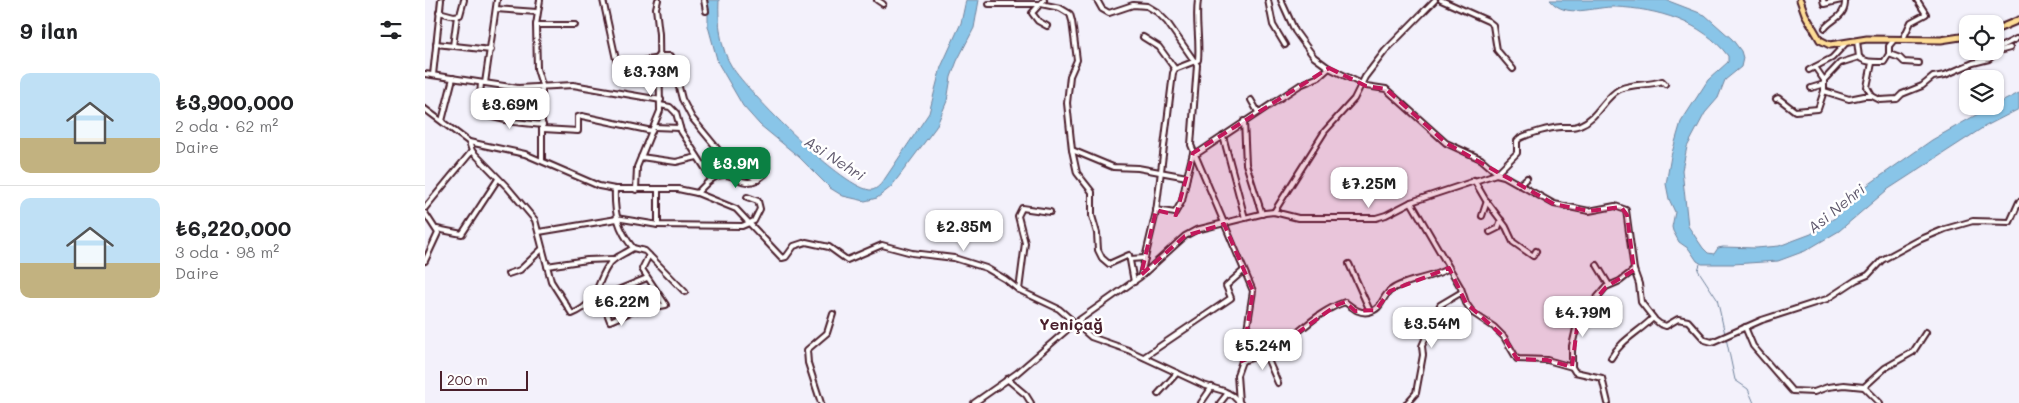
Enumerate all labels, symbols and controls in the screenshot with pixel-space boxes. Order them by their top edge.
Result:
map controls [1959,15,2004,115]
button: locate [1959,15,2004,60]
icon: filters [377,16,405,44]
text: 9 ilan [20,17,78,44]
pin: ₺3.73M [610,54,692,97]
text: ₺3.73M [623,60,679,81]
button: layers [1959,70,2004,115]
text: ₺3,900,000 [175,88,294,115]
pin: ₺3.69M [469,88,551,130]
icon: home [60,93,120,153]
text: ₺3.69M [482,93,538,114]
text: 2 oda · 62 m² [175,115,278,136]
water label: Asi Nehri [801,131,869,185]
text: Daire [175,136,219,157]
pin: ₺3.9M [701,146,771,189]
text: ₺3.9M [712,152,760,173]
pin: ₺7.25M [1328,166,1410,209]
text: ₺7.25M [1341,172,1397,193]
water label: Asi Nehri [1803,179,1869,237]
pin: ₺2.35M [923,210,1005,252]
text: ₺6,220,000 [175,214,291,241]
text: ₺2.35M [936,215,992,236]
icon: home [60,218,120,278]
text: 3 oda · 98 m² [175,241,279,262]
text: Daire [175,262,219,283]
pin: ₺6.22M [581,284,663,327]
text: ₺6.22M [594,290,650,311]
pin: ₺4.79M [1542,296,1624,338]
text: ₺4.79M [1555,301,1611,322]
pin: ₺3.54M [1391,306,1473,349]
text: ₺3.54M [1404,312,1460,333]
district label: Yeniçağ [1039,313,1103,334]
pin: ₺5.24M [1222,328,1304,371]
text: ₺5.24M [1235,334,1291,355]
scale bar [440,368,527,391]
text: 200 m [447,370,488,389]

